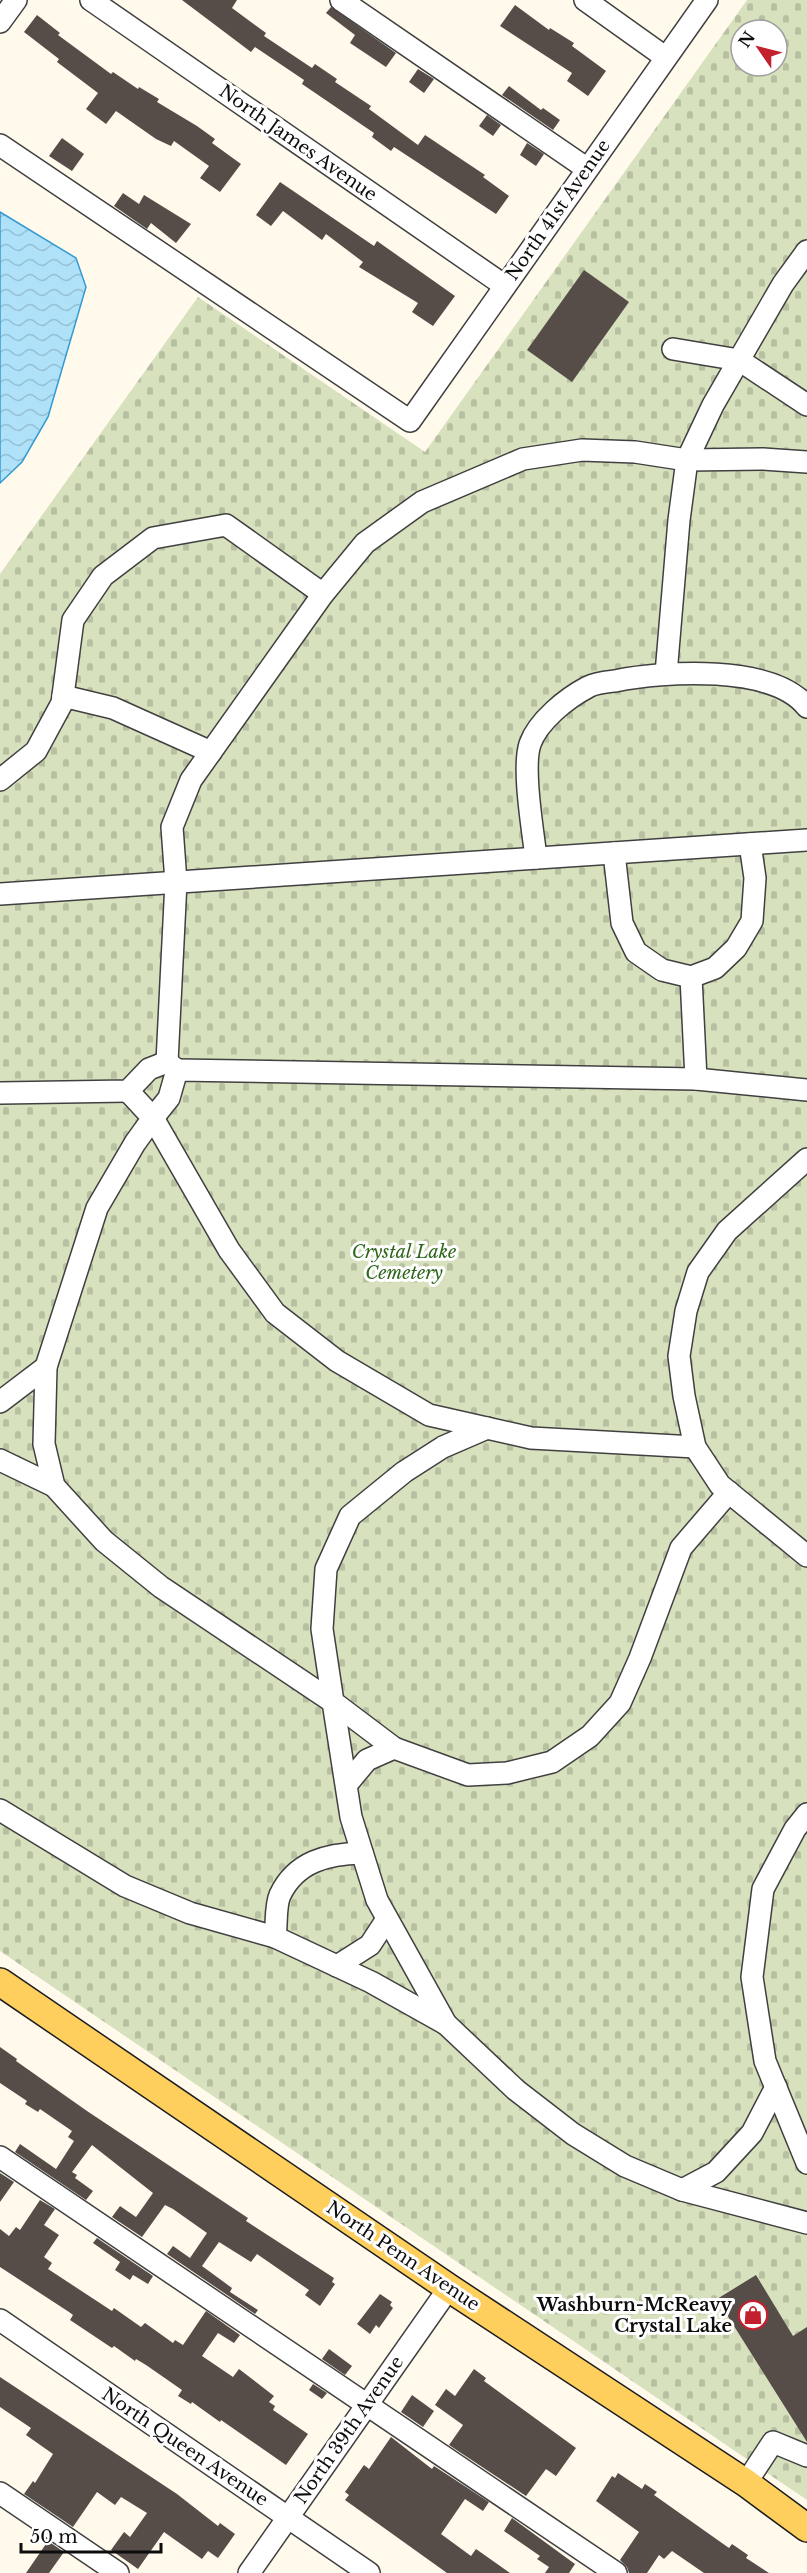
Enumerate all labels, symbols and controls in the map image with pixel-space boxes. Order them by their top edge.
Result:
north arrow [729,18,789,78]
text: N [734,27,759,51]
street label: North James Avenue [215,80,381,206]
street label: North 41st Avenue [501,135,615,285]
park label: Crystal Lake Cemetery [352,1241,456,1284]
street label: North Penn Avenue [322,2196,484,2316]
place label: Washburn-McReavy Crystal Lake [536,2294,732,2337]
shop icon: Washburn-McReavy Crystal Lake [737,2299,769,2331]
street label: North 39th Avenue [290,2352,408,2508]
street label: North Queen Avenue [98,2383,272,2511]
scale bar [21,2516,160,2554]
text: 50 m [30,2526,78,2548]

